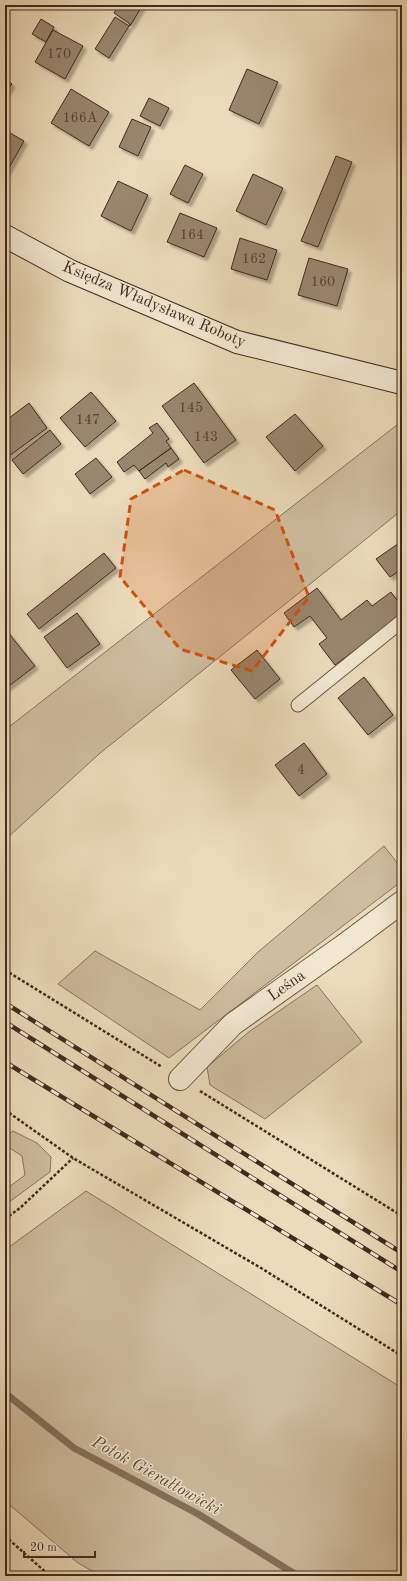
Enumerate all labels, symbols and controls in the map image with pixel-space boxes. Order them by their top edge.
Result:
house number: 170 [47,47,71,61]
house number: 166A [62,111,98,125]
house number: 164 [180,228,204,242]
house number: 162 [242,252,266,266]
street label: Księdza Władysława Roboty [60,259,249,351]
house number: 160 [311,275,335,289]
house number: 145 [179,401,203,415]
house number: 147 [76,413,100,427]
house number: 143 [194,430,218,444]
house number: 4 [297,763,305,777]
street label: Leśna [265,967,309,1004]
water label: Potok Gierałtowicki [88,1433,224,1519]
scale bar [24,1533,95,1559]
text: 20 m [30,1542,57,1554]

